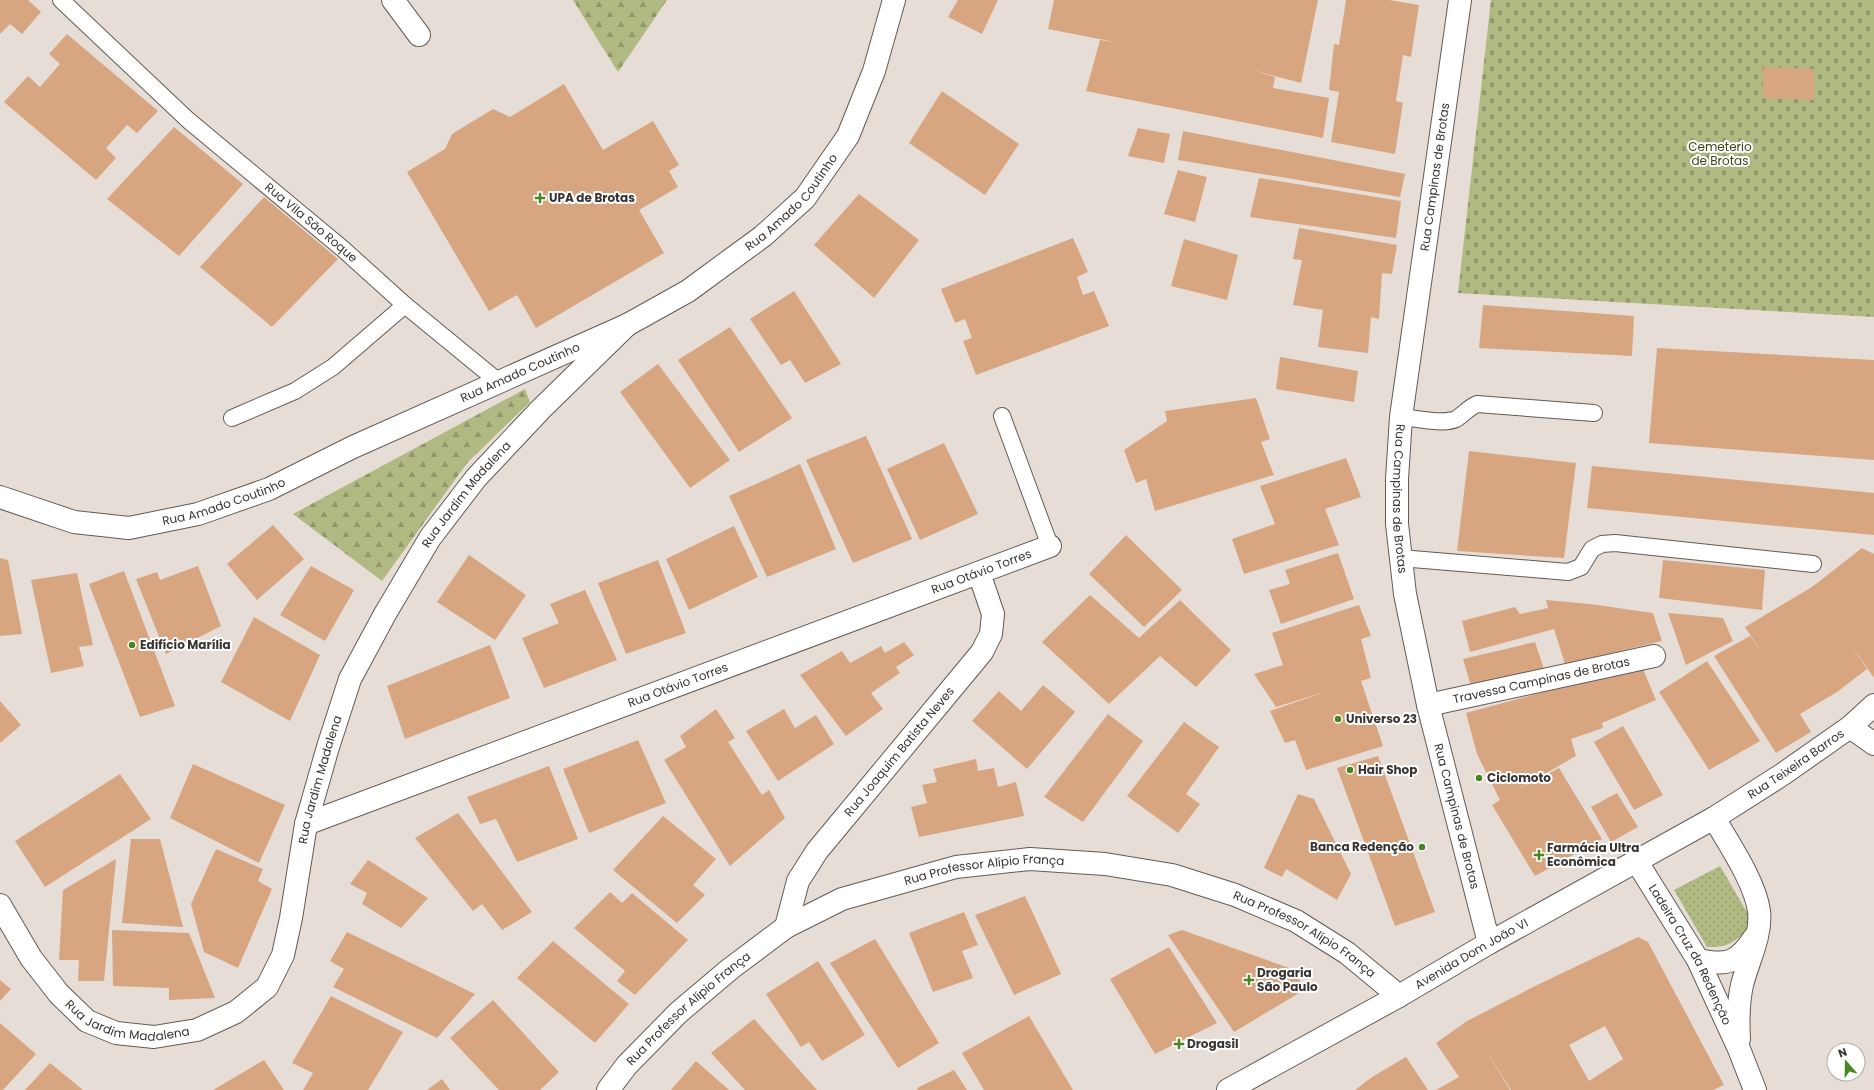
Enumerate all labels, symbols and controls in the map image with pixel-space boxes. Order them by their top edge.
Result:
street label: Rua Campinas de Brotas [1416,102,1453,252]
park label: Cemeterio de Brotas [1688,138,1752,169]
street label: Rua Amado Coutinho [741,150,841,254]
street label: Rua Vila São Roque [261,178,361,266]
place label: UPA de Brotas [549,189,635,206]
marker: UPA de Brotas [534,192,546,204]
street label: Rua Amado Coutinho [458,338,583,406]
street label: Rua Campinas de Brotas [1389,424,1412,574]
street label: Rua Jardim Madalena [417,437,514,551]
street label: Rua Amado Coutinho [161,473,288,529]
street label: Rua Otávio Torres [929,545,1034,598]
place label: Edifício Marília [140,636,231,653]
marker: Edifício Marília [127,640,137,650]
street label: Travessa Campinas de Brotas [1451,653,1631,707]
street label: Rua Otávio Torres [625,658,730,711]
street label: Rua Joaquim Batista Neves [840,683,958,820]
place label: Universo 23 [1346,710,1417,727]
street label: Rua Jardim Madalena [294,713,346,845]
marker: Universo 23 [1333,714,1343,724]
street label: Rua Teixeira Barros [1744,725,1847,803]
street label: Rua Campinas de Brotas [1430,742,1484,891]
place label: Hair Shop [1358,761,1417,778]
marker: Hair Shop [1345,765,1355,775]
place label: Ciclomoto [1487,769,1551,786]
marker: Ciclomoto [1474,773,1484,783]
place label: Banca Redenção [1310,838,1414,855]
place label: Farmácia Ultra Econômica [1547,839,1639,870]
marker: Banca Redenção [1417,842,1427,852]
street label: Rua Professor Alípio França [902,850,1065,889]
marker: Farmácia Ultra Econômica [1534,850,1544,860]
street label: Ladeira Cruz da Redenção [1645,881,1736,1028]
street label: Rua Professor Alípio França [1231,886,1380,981]
street label: Avenida Dom João VI [1411,914,1531,993]
street label: Rua Professor Alípio França [622,947,754,1069]
place label: Drogaria São Paulo [1257,964,1318,995]
marker: Drogaria São Paulo [1244,975,1254,985]
street label: Rua Jardim Madalena [62,996,191,1045]
place label: Drogasil [1187,1035,1239,1052]
marker: Drogasil [1174,1039,1184,1049]
north arrow [1826,1042,1866,1082]
text: N [1836,1044,1849,1062]

